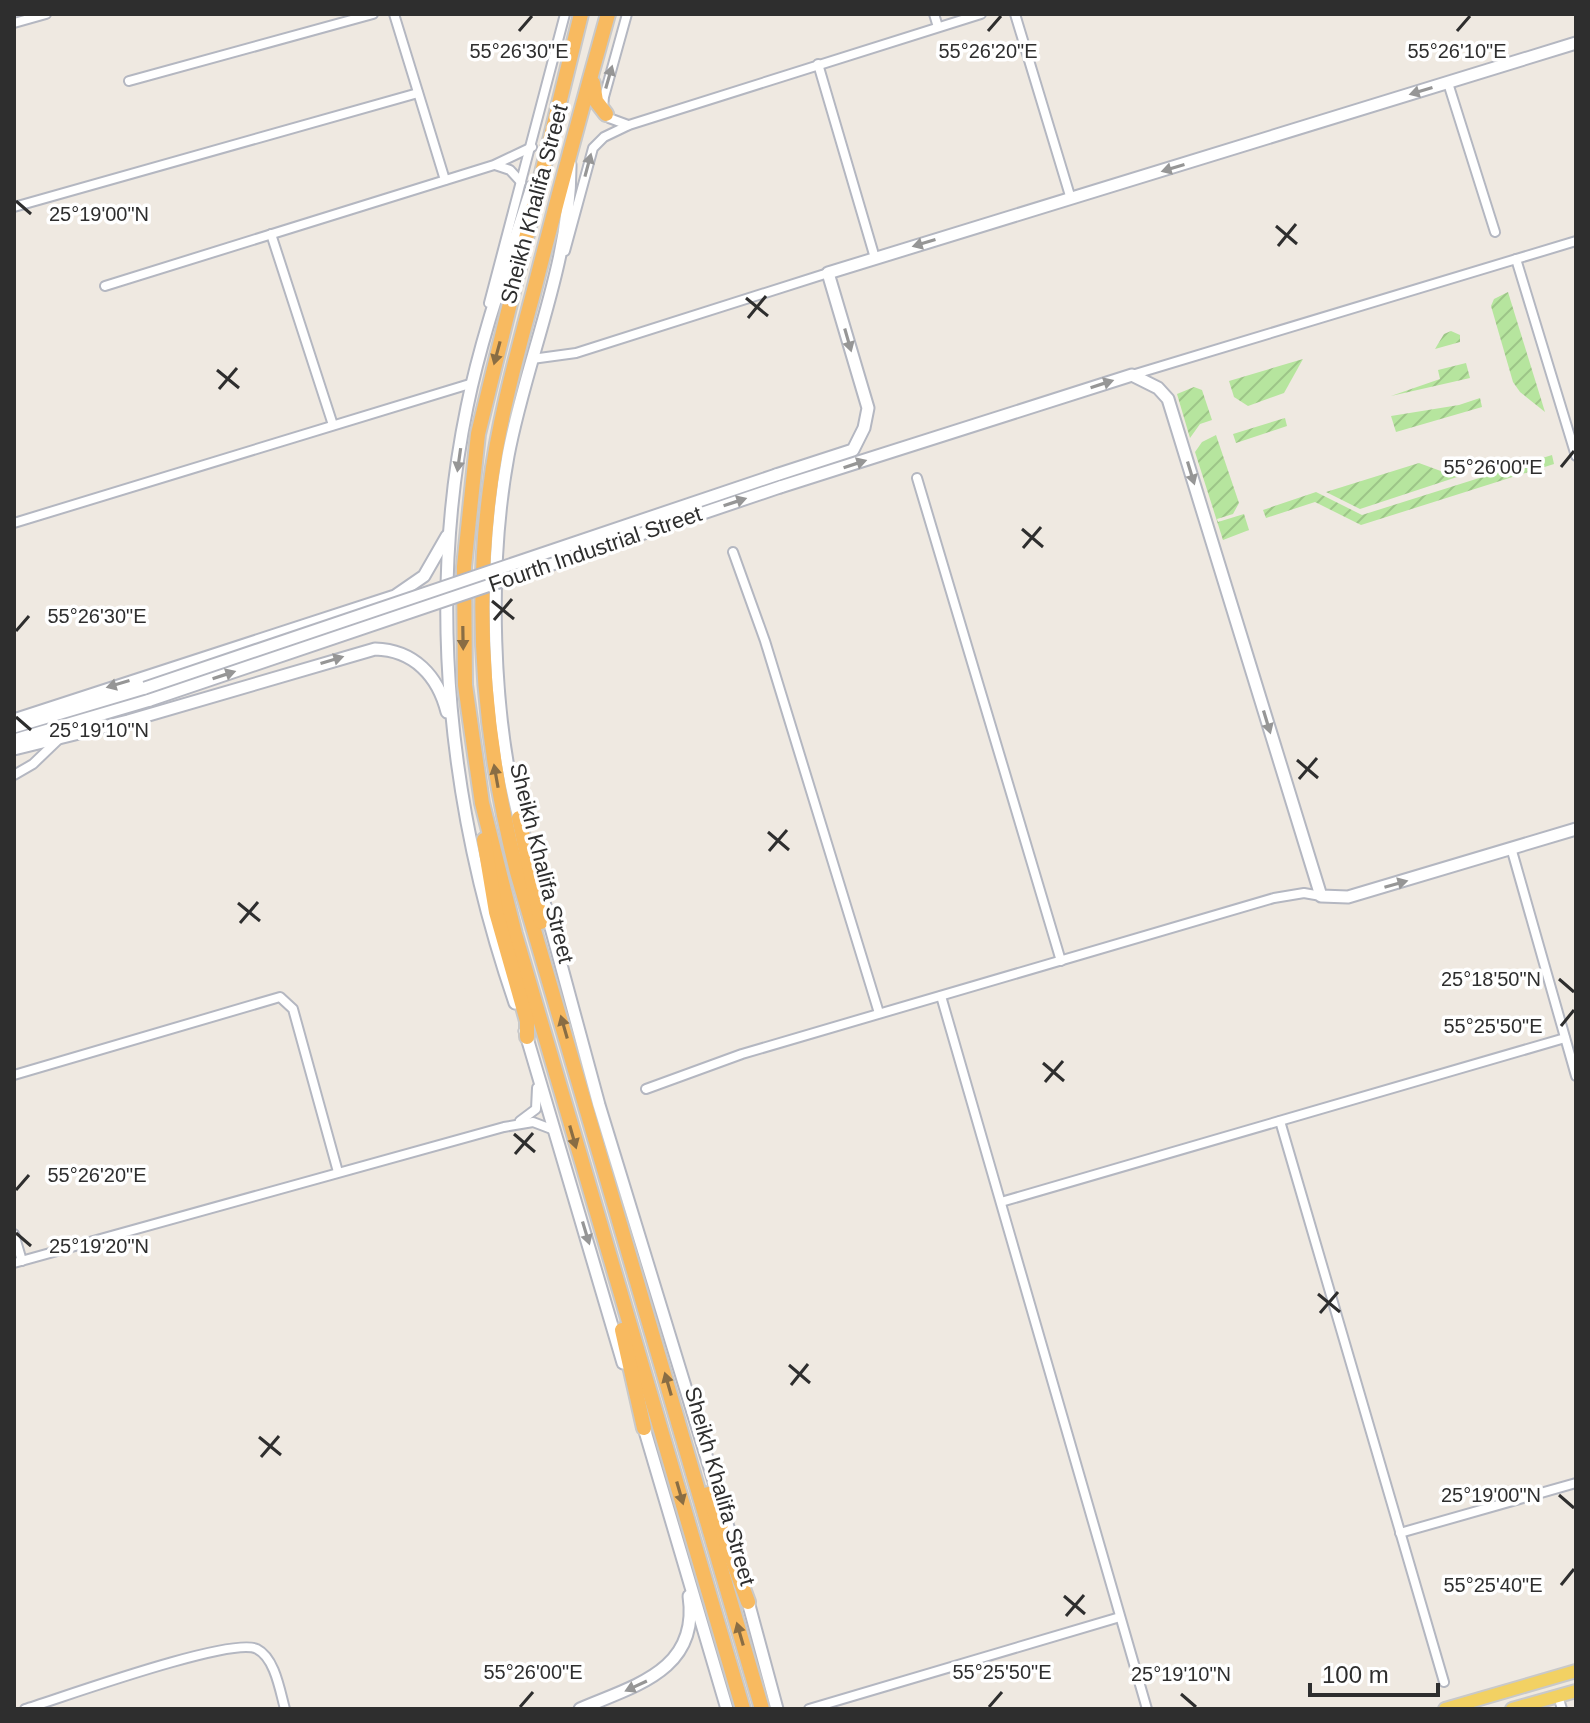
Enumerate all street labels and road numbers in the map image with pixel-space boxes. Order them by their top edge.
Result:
street label: Sheikh Khalifa Street [495,102,573,306]
street label: Fourth Industrial Street [485,501,705,597]
street label: Sheikh Khalifa Street [505,760,579,966]
street label: Sheikh Khalifa Street [680,1384,760,1588]

